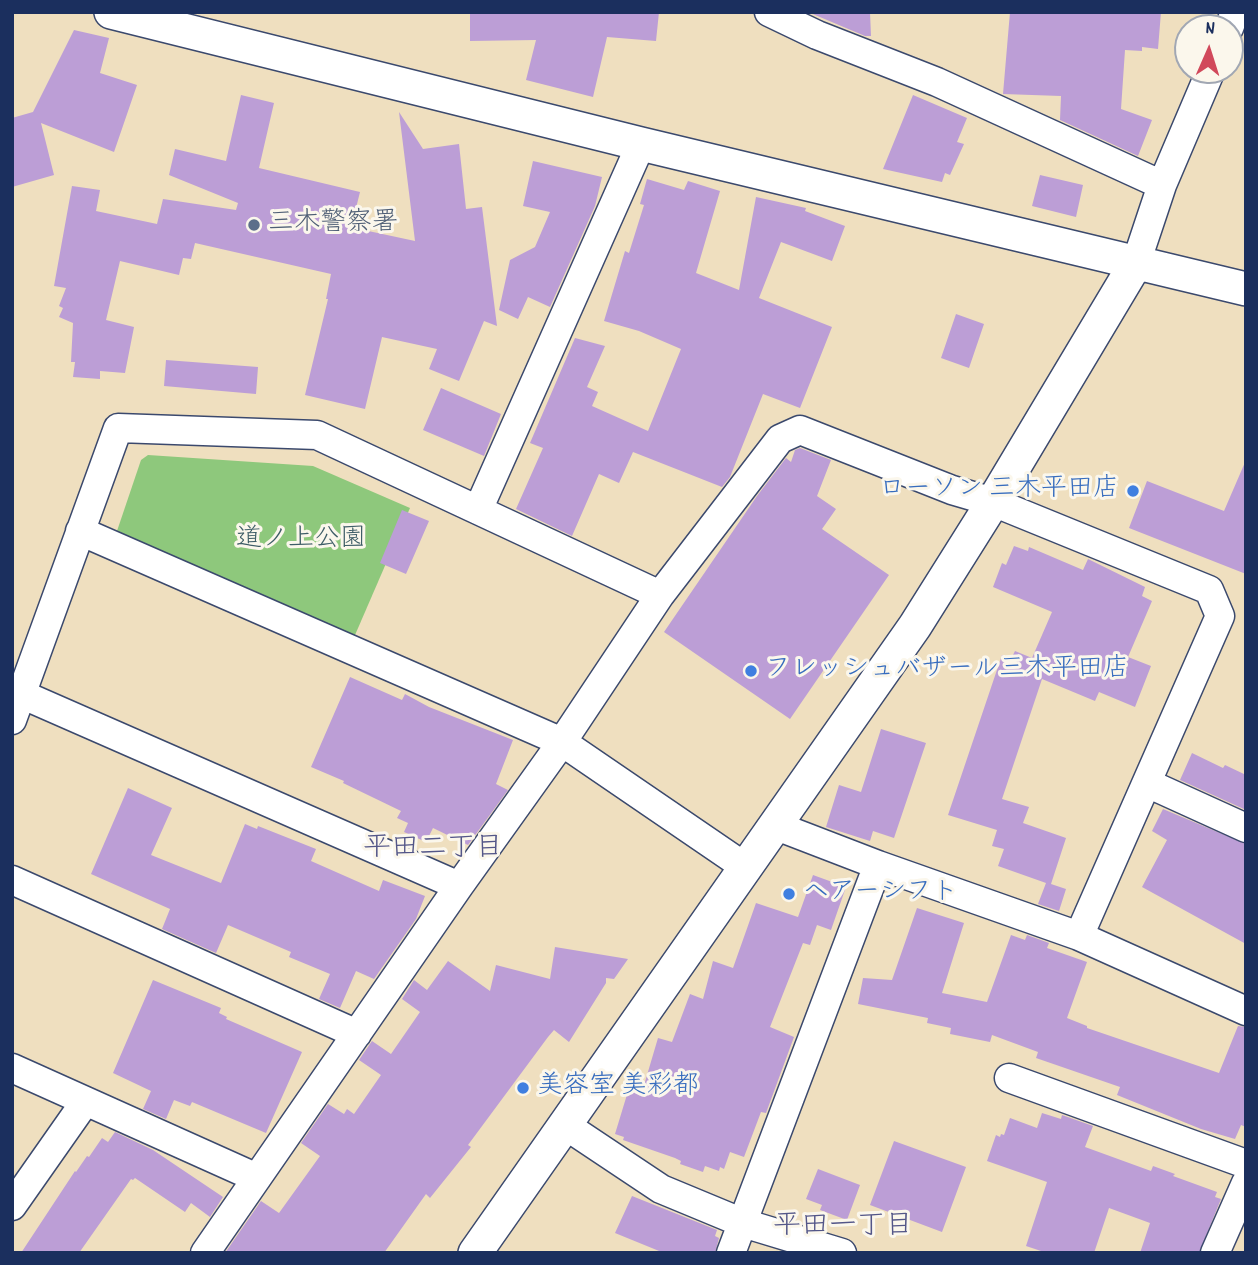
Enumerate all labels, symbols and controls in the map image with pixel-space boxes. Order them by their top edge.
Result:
north arrow [1174,14,1244,84]
text: N [1205,16,1215,43]
place label: 三木警察署 [268,209,398,241]
marker: 三木警察署 [246,217,262,233]
place label: ローソン 三木平田店 [879,475,1119,507]
marker: ローソン 三木平田店 [1125,483,1141,499]
park label: 道ノ上公園 [236,525,366,557]
place label: フレッシュバザール三木平田店 [765,655,1129,687]
marker: フレッシュバザール三木平田店 [743,663,759,679]
district label: 平田二丁目 [363,834,503,868]
place label: ヘアーシフト [803,878,958,910]
marker: ヘアーシフト [781,886,797,902]
place label: 美容室 美彩都 [537,1072,699,1104]
marker: 美容室 美彩都 [515,1080,531,1096]
district label: 平田一丁目 [773,1212,913,1246]

